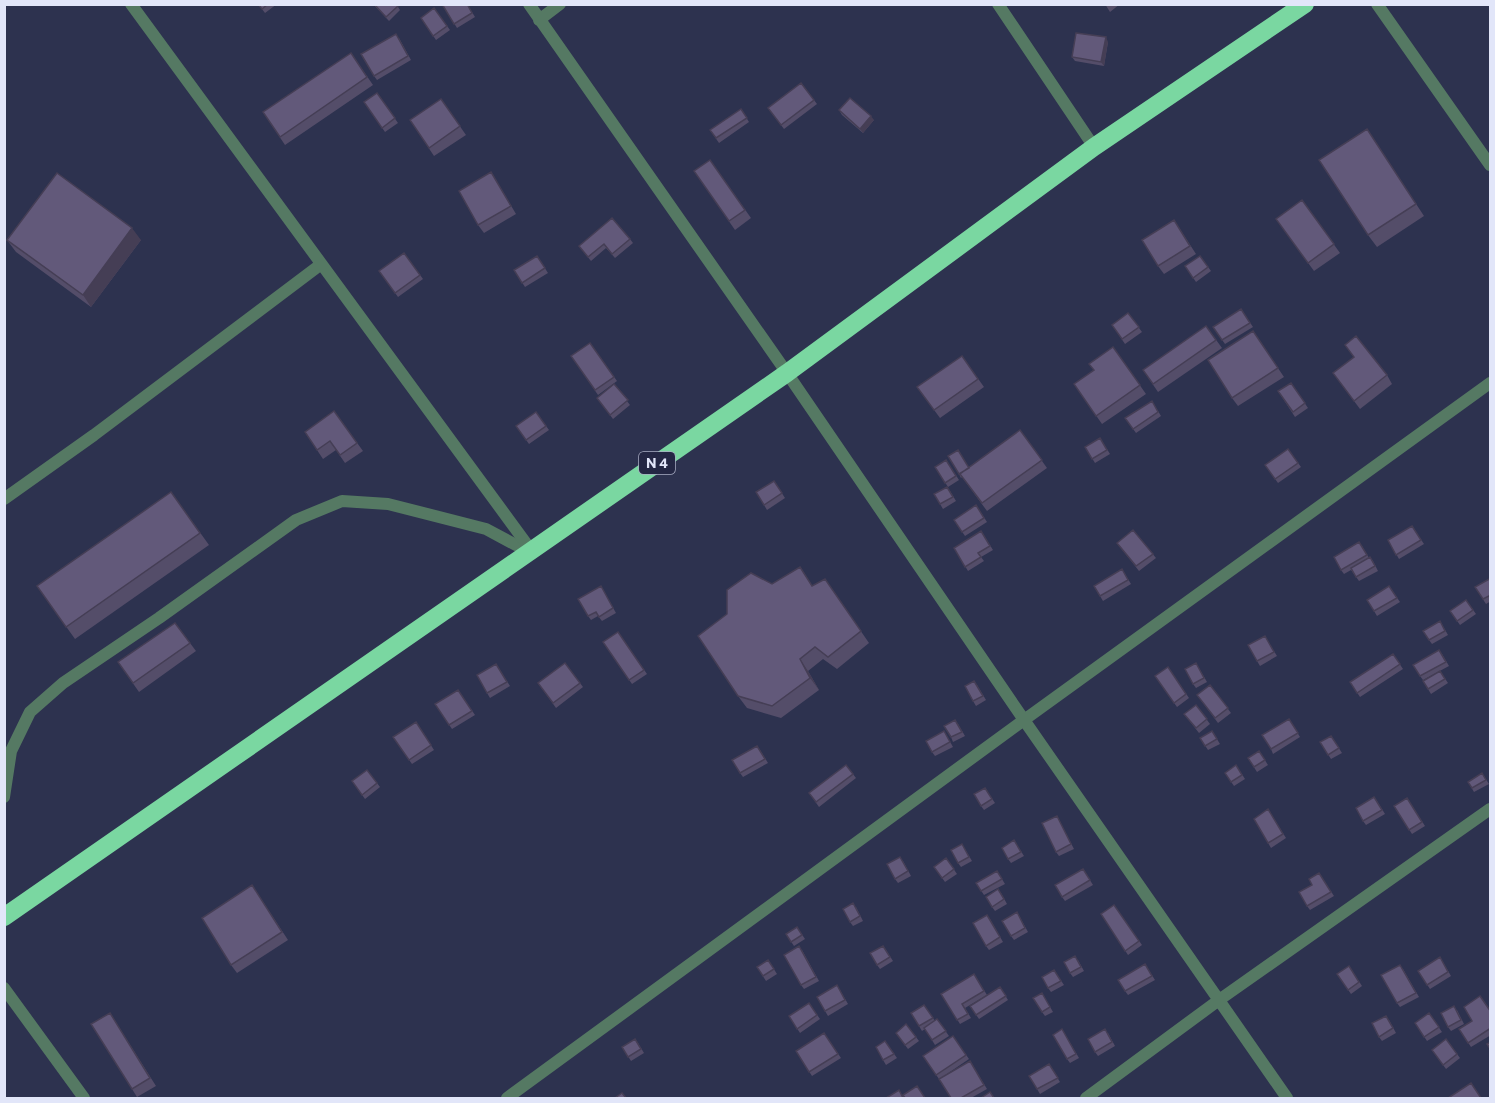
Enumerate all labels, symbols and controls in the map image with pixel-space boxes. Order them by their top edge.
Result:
road number: N 4 [639,452,675,474]

